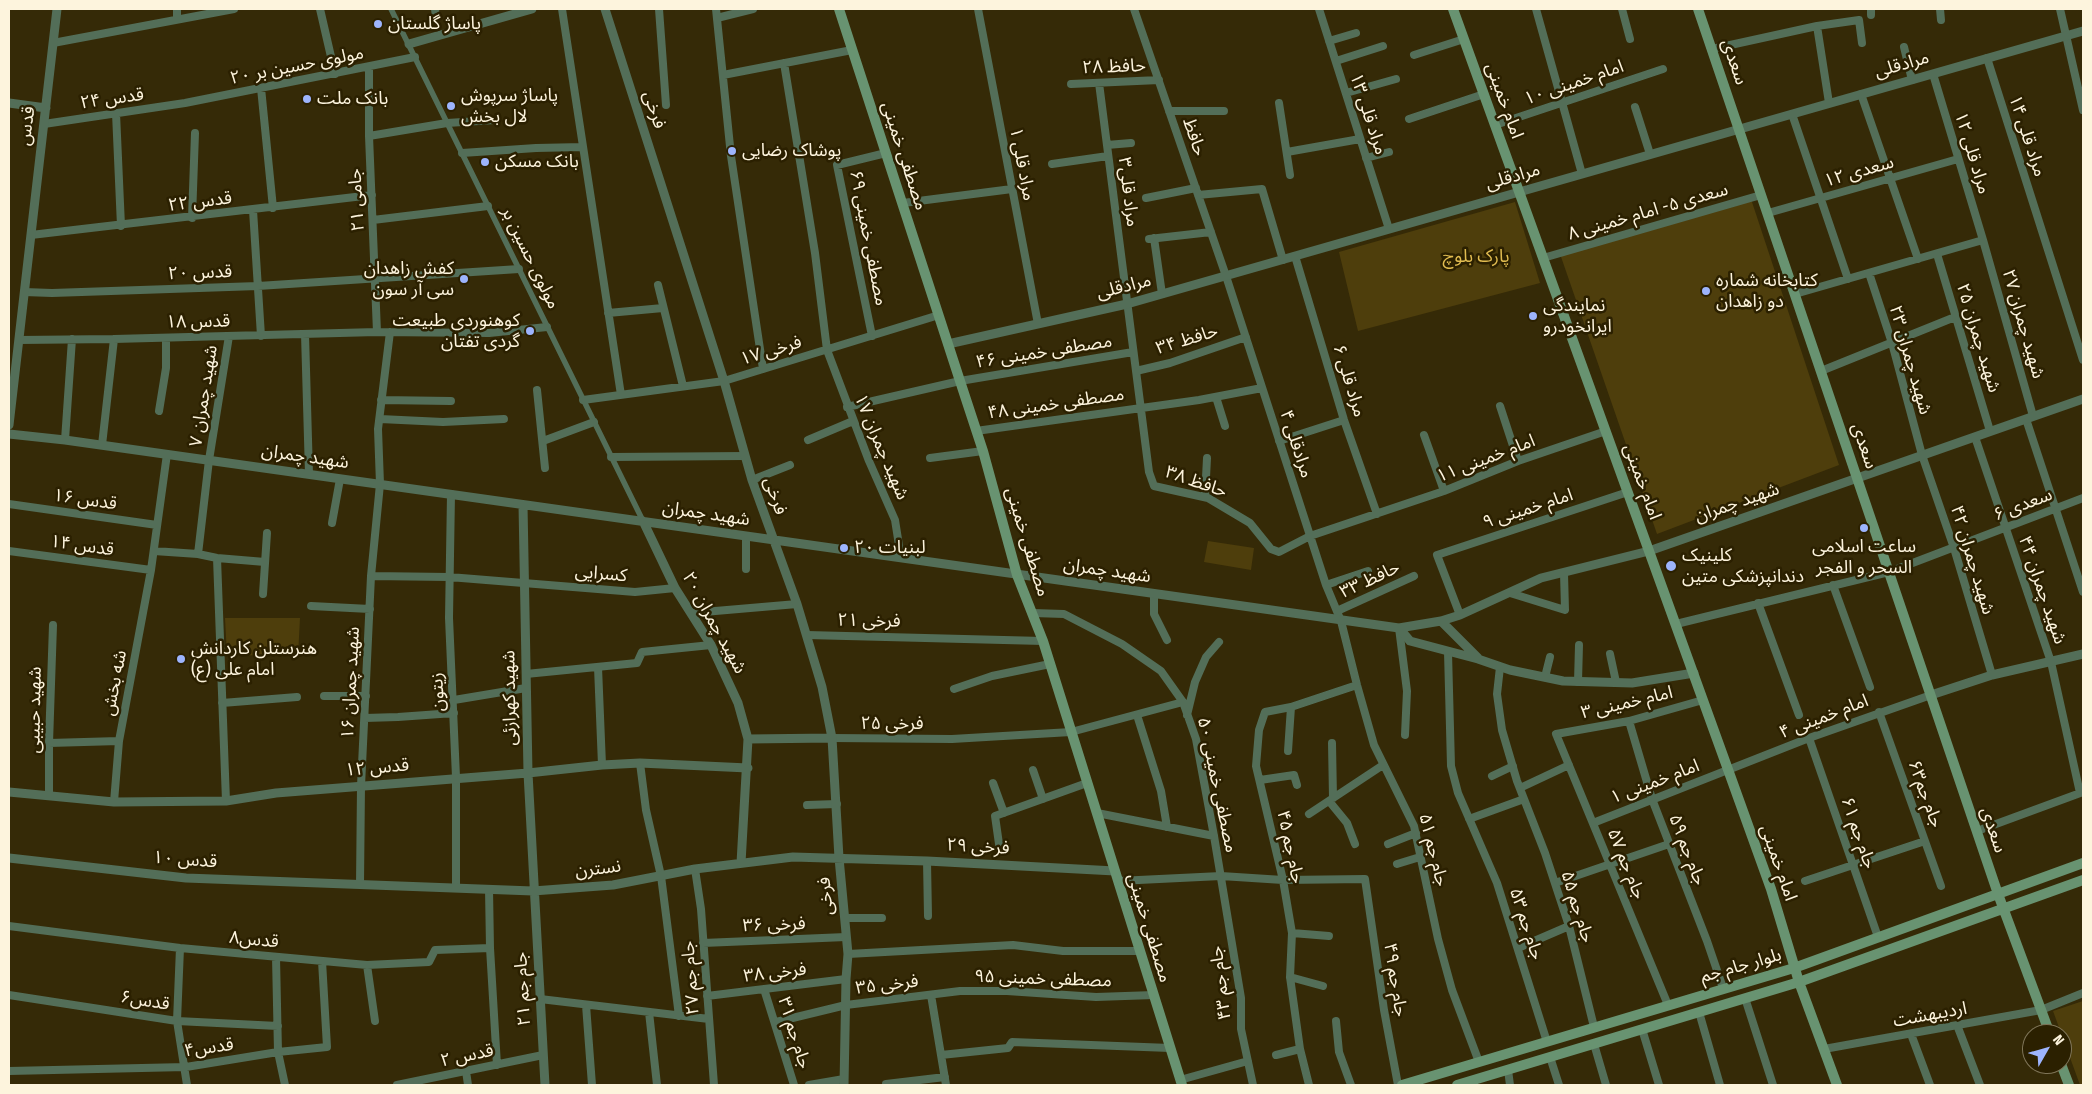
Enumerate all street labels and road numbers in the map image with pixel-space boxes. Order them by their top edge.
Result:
street label: سعدی [1716,36,1752,88]
street label: مولوی حسین بر ۲۰ [228,42,366,90]
street label: مرادقلی [1872,47,1932,83]
street label: حافظ ۲۸ [1082,55,1146,79]
street label: امام خمینی ۱۰ [1521,56,1627,110]
street label: امام خمینی [1480,60,1528,142]
street label: مراد قلی ۱۳ [1345,70,1391,158]
street label: قدس ۲۴ [79,84,145,114]
street label: فرخی [638,88,670,132]
street label: مراد قلی ۱۴ [2004,92,2050,180]
street label: مصطفی خمینی [876,99,932,213]
street label: قدس [14,105,40,147]
street label: مراد قلی ۱۲ [1949,109,1995,197]
street label: حافظ [1177,115,1211,159]
street label: مراد قلی ۱ [1004,125,1040,203]
street label: سعدی ۱۲ [1822,152,1896,192]
street label: مراد قلی۳ [1113,156,1143,228]
street label: مرادقلی [1483,159,1543,195]
street label: جامی ۲۱ [345,168,369,232]
street label: مصطفی خمینی ۶۹ [844,168,892,308]
street label: سعدی ۵- امام خمینی ۸ [1565,179,1731,245]
street label: قدس ۲۲ [167,187,233,217]
street label: مولوی حسین بر [496,203,564,313]
street label: قدس ۲۰ [168,261,232,285]
street label: شهید چمران ۲۷ [1997,267,2049,381]
street label: مرادقلی [1094,270,1154,304]
street label: شهید چمران ۲۵ [1951,281,2005,395]
street label: شهید چمران ۲۳ [1884,303,1936,417]
street label: قدس ۱۸ [166,311,230,333]
street label: حافظ ۳۴ [1153,320,1221,360]
street label: فرخی ۱۷ [738,331,804,371]
street label: مصطفی خمینی ۴۶ [974,331,1114,373]
street label: مراد قلی ۶ [1328,342,1370,420]
street label: شهید چمران ۷ [185,344,223,448]
street label: مصطفی خمینی ۴۸ [986,384,1126,424]
street label: شهید چمران ۱۷ [849,391,913,503]
street label: مرادقلی ۴ [1275,407,1317,481]
street label: سعدی [1846,420,1882,472]
street label: امام خمینی ۱۱ [1434,430,1538,488]
street label: شهید چمران [260,440,350,474]
street label: امام خمینی [1618,441,1666,523]
street label: حافظ ۳۸ [1162,461,1230,503]
street label: فرخی [759,474,791,518]
street label: شهید چمران [1692,478,1782,528]
street label: امام خمینی ۹ [1480,484,1576,534]
street label: سعدی ۶ [1991,484,2055,526]
street label: قدس ۱۶ [52,485,118,515]
street label: مصطفی خمینی [1000,485,1054,599]
street label: شهید چمران [661,497,751,531]
street label: شهید چمران ۴۲ [1945,503,1999,617]
street label: قدس ۱۴ [49,531,115,561]
street label: شهید چمران ۴۴ [2013,533,2071,647]
street label: شهید چمران [1062,554,1152,588]
street label: حافظ ۳۳ [1337,557,1403,603]
street label: کسرایی [574,561,628,587]
street label: شهید چمران ۲۰ [677,568,751,678]
street label: فرخی ۲۱ [837,610,901,632]
street label: شهید چمران ۱۶ [337,626,365,740]
street label: شه بخش [98,648,132,718]
street label: شهید کهرازئی [498,650,522,746]
street label: شهید حبیبی [23,666,47,754]
street label: زیتون [426,672,450,712]
street label: امام خمینی ۳ [1579,682,1675,724]
street label: امام خمینی ۴ [1776,690,1872,744]
street label: فرخی ۲۵ [860,713,924,735]
street label: مصطفی خمینی ۵۰ [1192,715,1242,855]
street label: قدس ۱۲ [344,754,410,782]
street label: امام خمینی ۱ [1607,755,1703,809]
street label: جام جم۶۳ [1903,757,1947,831]
street label: جام جم ۶۱ [1836,794,1880,872]
street label: سعدی [1975,804,2011,856]
street label: جام جم ۴۵ [1272,808,1308,886]
street label: جام جم ۵۱ [1414,811,1452,889]
street label: جام جم ۵۹ [1664,811,1710,889]
street label: امام خمینی [1755,822,1801,904]
street label: جام جم ۵۷ [1602,825,1650,903]
street label: فرخی ۲۹ [946,835,1010,859]
street label: قدس ۱۰ [152,847,218,873]
street label: نسترن [574,855,622,883]
street label: جام جم ۵۵ [1556,868,1598,946]
street label: مصطفی خمینی [1122,871,1176,985]
street label: فرخی [814,876,838,916]
street label: جام جم ۵۳ [1504,885,1548,963]
street label: فرخی ۳۶ [742,913,806,937]
street label: قدس۸ [228,927,280,953]
street label: جام جم ۲۷ [678,940,704,1016]
street label: جام جم ۴۹ [1379,942,1411,1018]
street label: بلوار جام جم [1698,944,1784,988]
street label: جام جم ۴۳ [1206,945,1236,1021]
street label: جام جم ۲۱ [510,951,536,1027]
street label: فرخی ۳۸ [742,958,808,988]
street label: مصطفی خمینی ۹۵ [974,966,1112,992]
street label: فرخی ۳۵ [854,970,920,1000]
street label: قدس۶ [119,986,171,1016]
street label: جام جم ۳۱ [773,994,815,1072]
street label: اردیبهشت [1891,998,1969,1032]
street label: قدس۴ [183,1034,235,1062]
street label: قدس ۲ [438,1040,496,1072]

